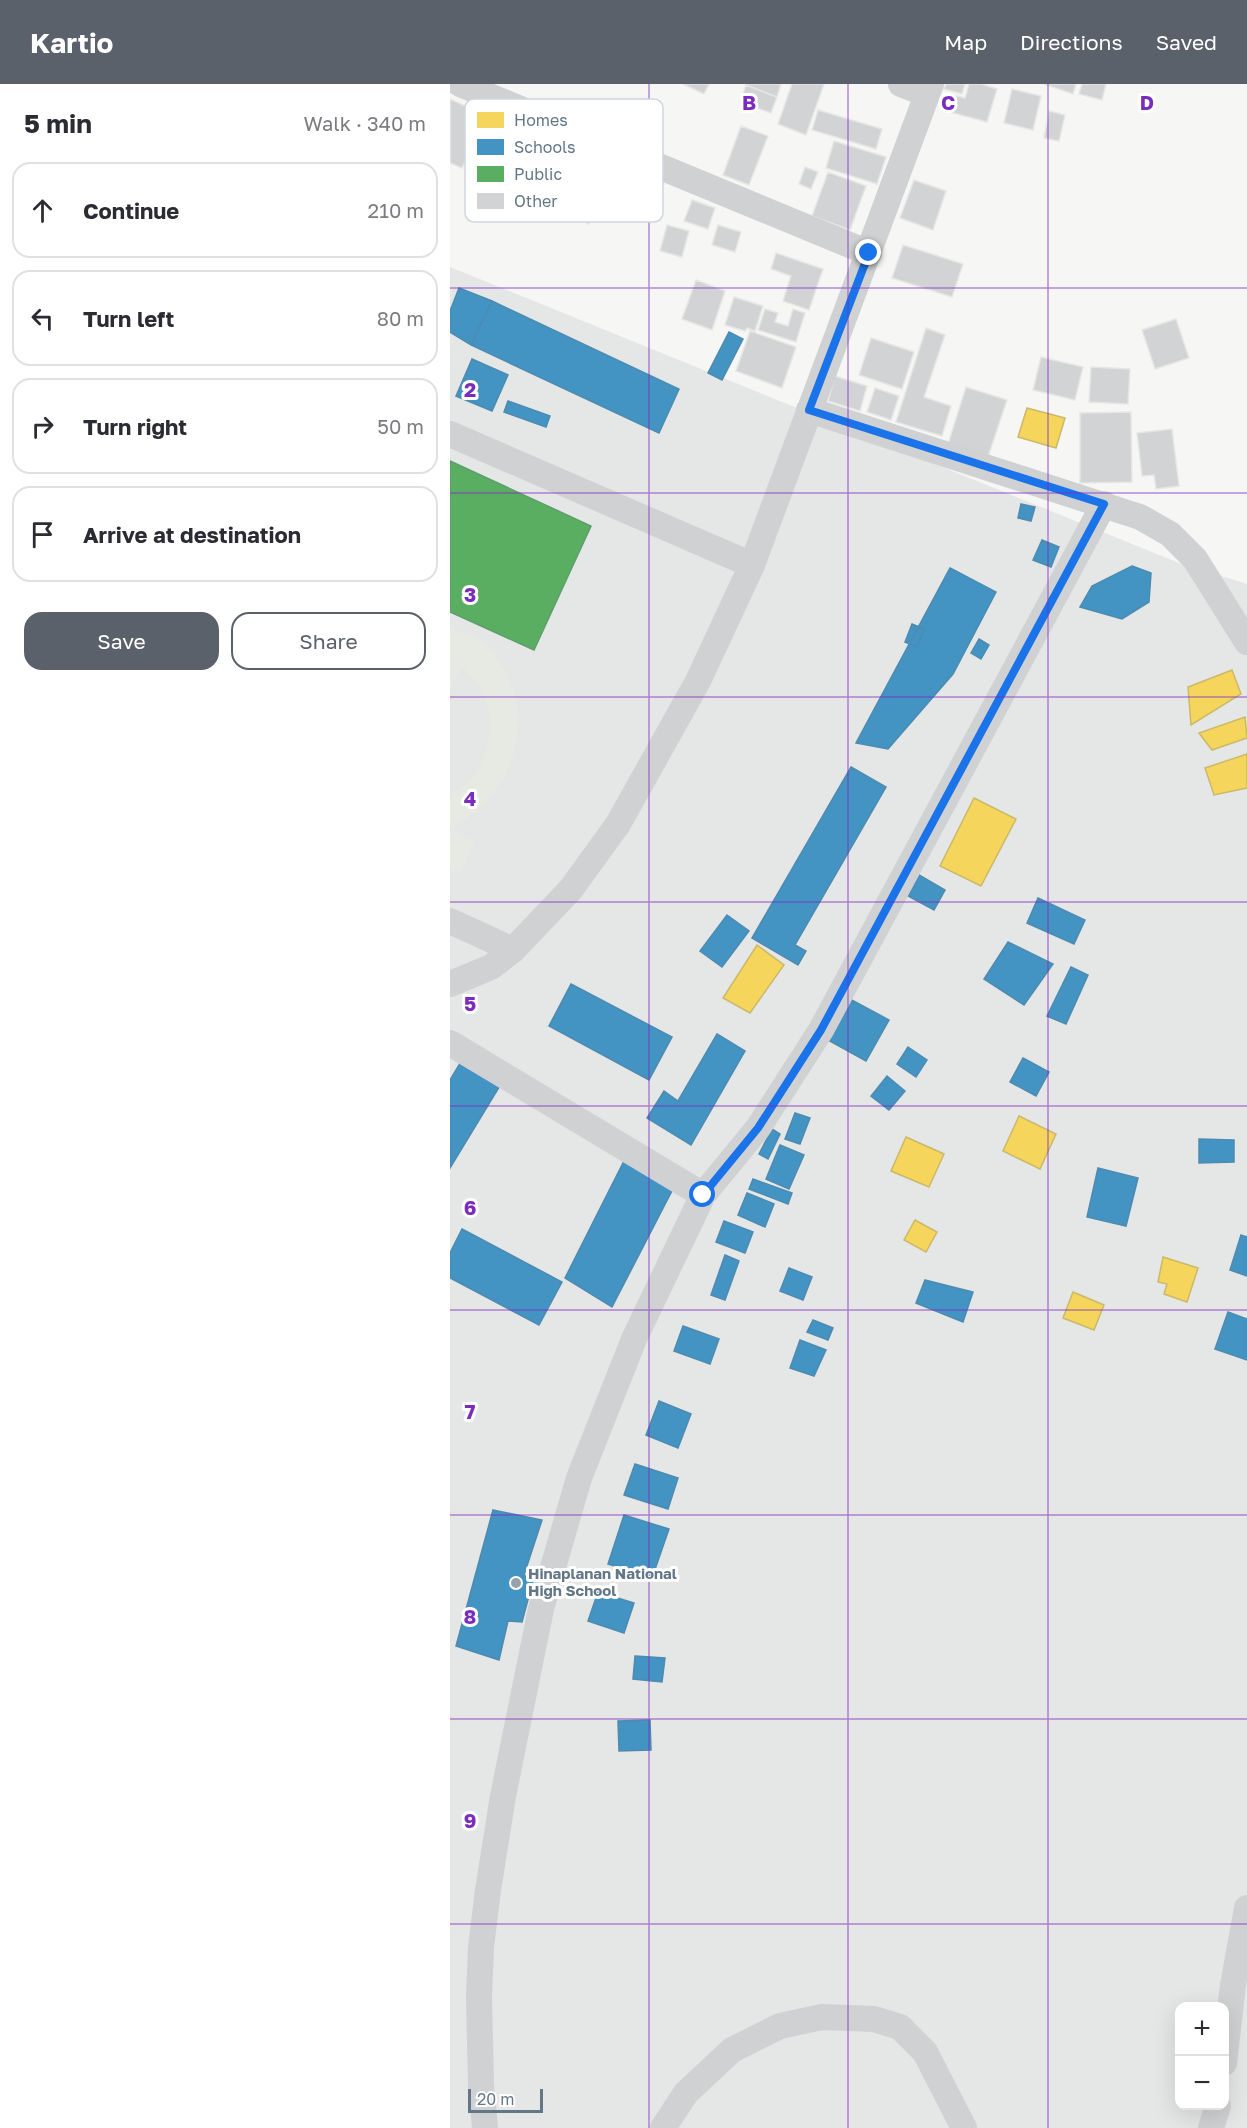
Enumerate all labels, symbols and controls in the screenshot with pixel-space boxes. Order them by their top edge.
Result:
text: Kartio [30,26,113,59]
text: Map [944,29,987,55]
text: Directions [1020,29,1123,55]
text: Saved [1156,29,1217,55]
text: B [742,90,756,114]
text: C [941,90,955,114]
text: D [1140,90,1154,114]
legend [465,99,663,222]
text: 5 min [24,108,92,139]
text: Homes [514,110,568,130]
text: Walk · 340 m [304,111,426,135]
text: Schools [514,137,576,157]
text: Public [514,164,562,184]
text: Other [514,191,558,211]
icon: ahead [26,194,59,227]
text: Continue [83,197,179,224]
text: 210 m [368,198,424,222]
route end [855,239,881,265]
icon: left [26,302,59,335]
text: Turn left [83,305,174,332]
text: 80 m [377,306,424,330]
text: 2 [464,377,476,401]
icon: right [26,410,59,443]
text: Turn right [83,413,187,440]
text: 50 m [377,414,424,438]
icon: arrive [26,518,59,551]
text: Arrive at destination [83,521,301,548]
text: 3 [464,582,476,606]
button: Save [24,612,219,670]
button: Share [231,612,426,670]
text: 4 [464,786,476,810]
text: 5 [464,991,476,1015]
route start [689,1181,715,1207]
text: 6 [464,1195,476,1219]
text: 7 [465,1399,476,1423]
place label: Hinaplanan National High School [528,1564,677,1599]
marker: Hinaplanan National High School [509,1576,523,1590]
text: 8 [464,1604,476,1628]
text: 9 [464,1808,476,1832]
map controls [1175,2002,1229,2110]
button: + [1175,2002,1229,2056]
button: − [1175,2056,1229,2110]
scale bar [468,2086,543,2114]
text: 20 m [477,2089,514,2109]

